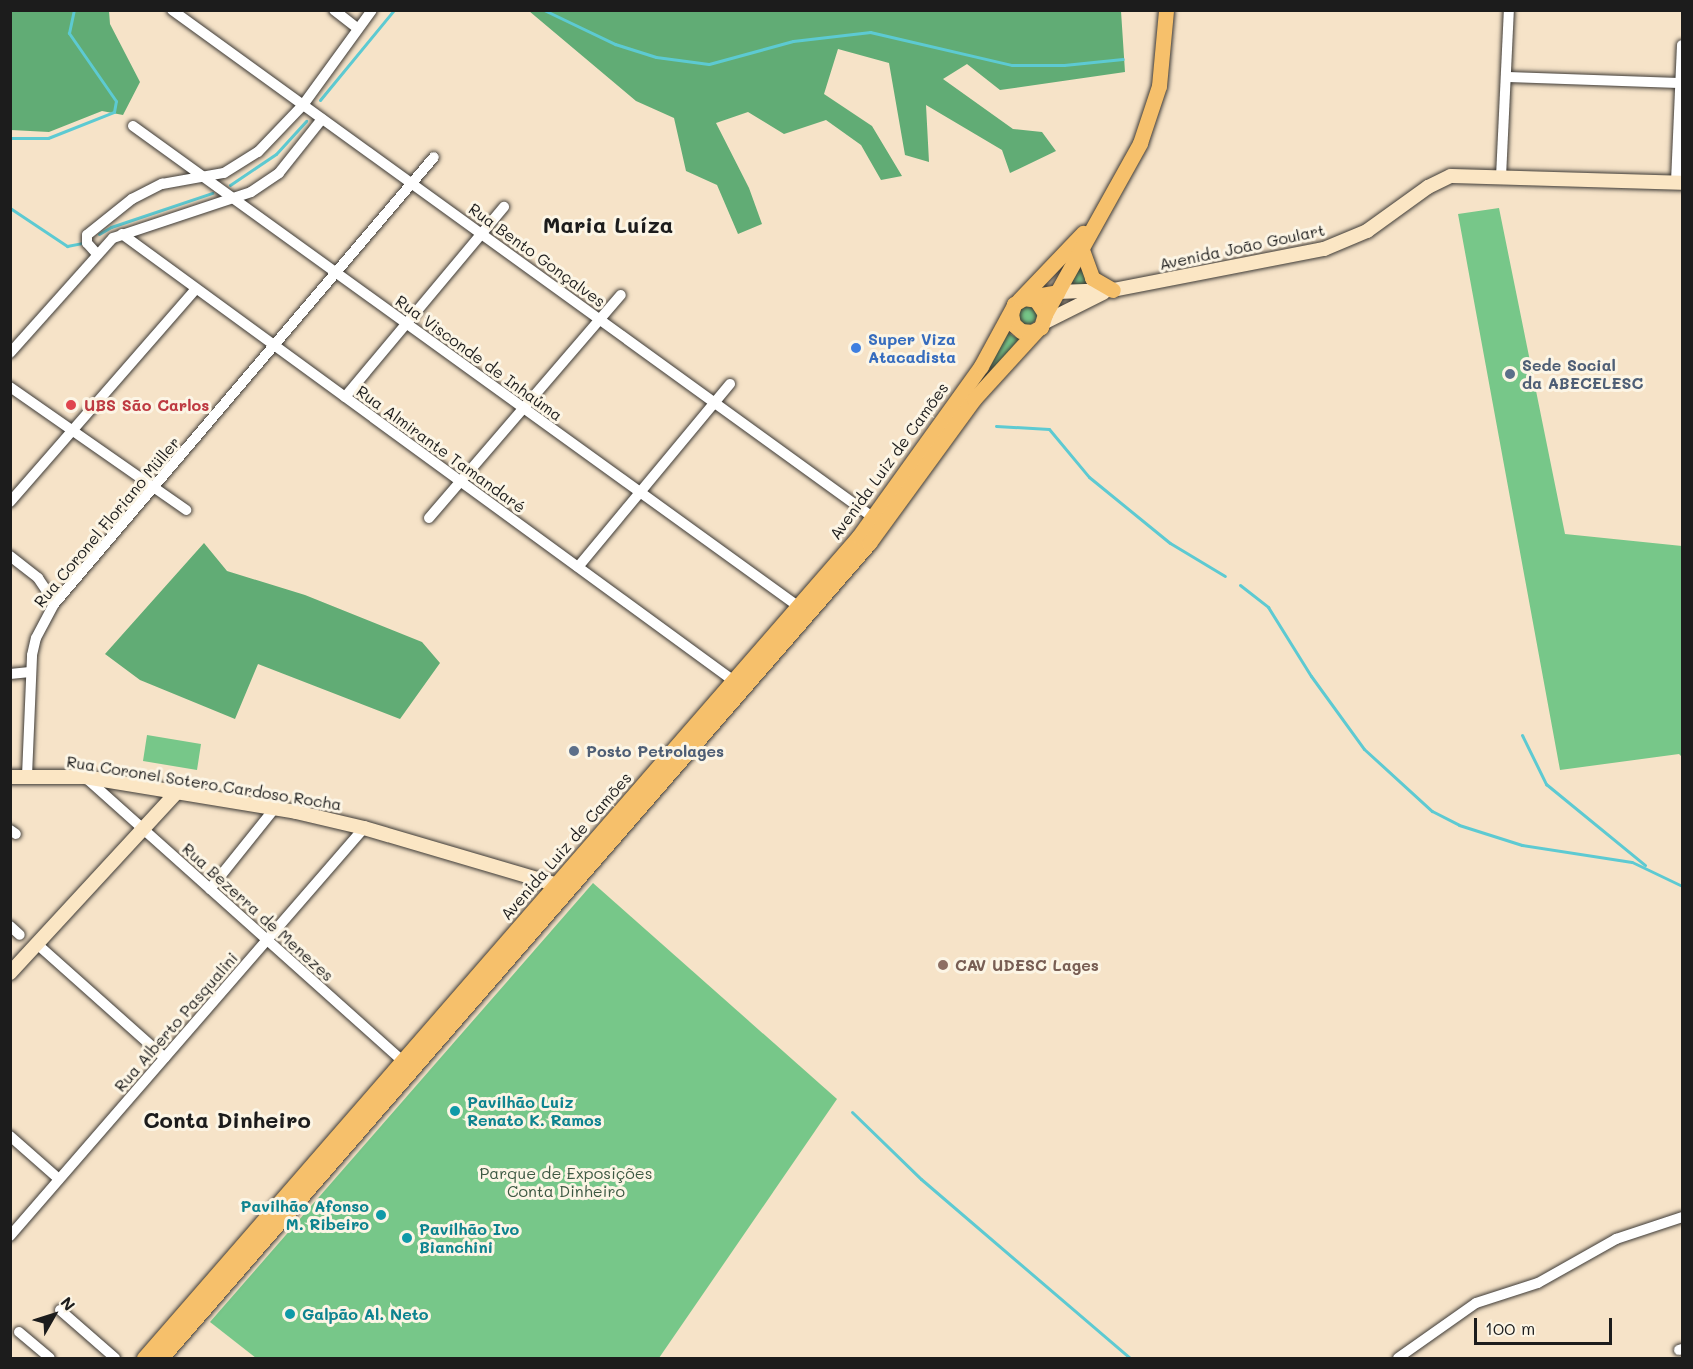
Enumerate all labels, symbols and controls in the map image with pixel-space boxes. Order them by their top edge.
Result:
street label: Rua Bento Gonçalves [465,199,609,311]
district label: Maria Luíza [543,212,673,238]
street label: Avenida João Goulart [1157,220,1327,274]
street label: Rua Visconde de Inhaúma [392,291,566,425]
place label: Super Viza Atacadista [868,329,956,367]
marker: Super Viza Atacadista [849,341,863,355]
place label: Sede Social da ABECELESC [1522,355,1643,393]
marker: Sede Social da ABECELESC [1503,367,1517,381]
street label: Avenida Luiz de Camões [826,379,952,543]
street label: Rua Almirante Tamandaré [353,381,529,517]
place label: UBS São Carlos [84,395,209,415]
marker: UBS São Carlos [62,396,80,414]
street label: Rua Coronel Floriano Müller [30,433,184,611]
place label: Posto Petrolages [586,741,724,761]
marker: Posto Petrolages [567,744,581,758]
street label: Rua Coronel Sotero Cardoso Rocha [65,752,343,814]
street label: Avenida Luiz de Camões [497,768,635,924]
street label: Rua Bezerra de Menezes [178,839,338,985]
street label: Rua Alberto Pasqualini [110,948,242,1096]
place label: CAV UDESC Lages [955,955,1099,975]
marker: CAV UDESC Lages [936,958,950,972]
place label: Pavilhão Luiz Renato K. Ramos [467,1092,602,1130]
marker: Pavilhão Luiz Renato K. Ramos [448,1104,462,1118]
district label: Conta Dinheiro [143,1107,311,1133]
park label: Parque de Exposições Conta Dinheiro [480,1163,652,1201]
place label: Pavilhão Afonso M. Ribeiro [241,1196,369,1234]
marker: Pavilhão Afonso M. Ribeiro [374,1208,388,1222]
place label: Pavilhão Ivo Bianchini [419,1219,519,1257]
marker: Pavilhão Ivo Bianchini [400,1231,414,1245]
north arrow [24,1285,84,1345]
text: N [56,1292,80,1315]
place label: Galpão Al. Neto [302,1304,428,1324]
scale bar [1477,1306,1615,1344]
marker: Galpão Al. Neto [283,1307,297,1321]
text: 100 m [1485,1316,1535,1340]

